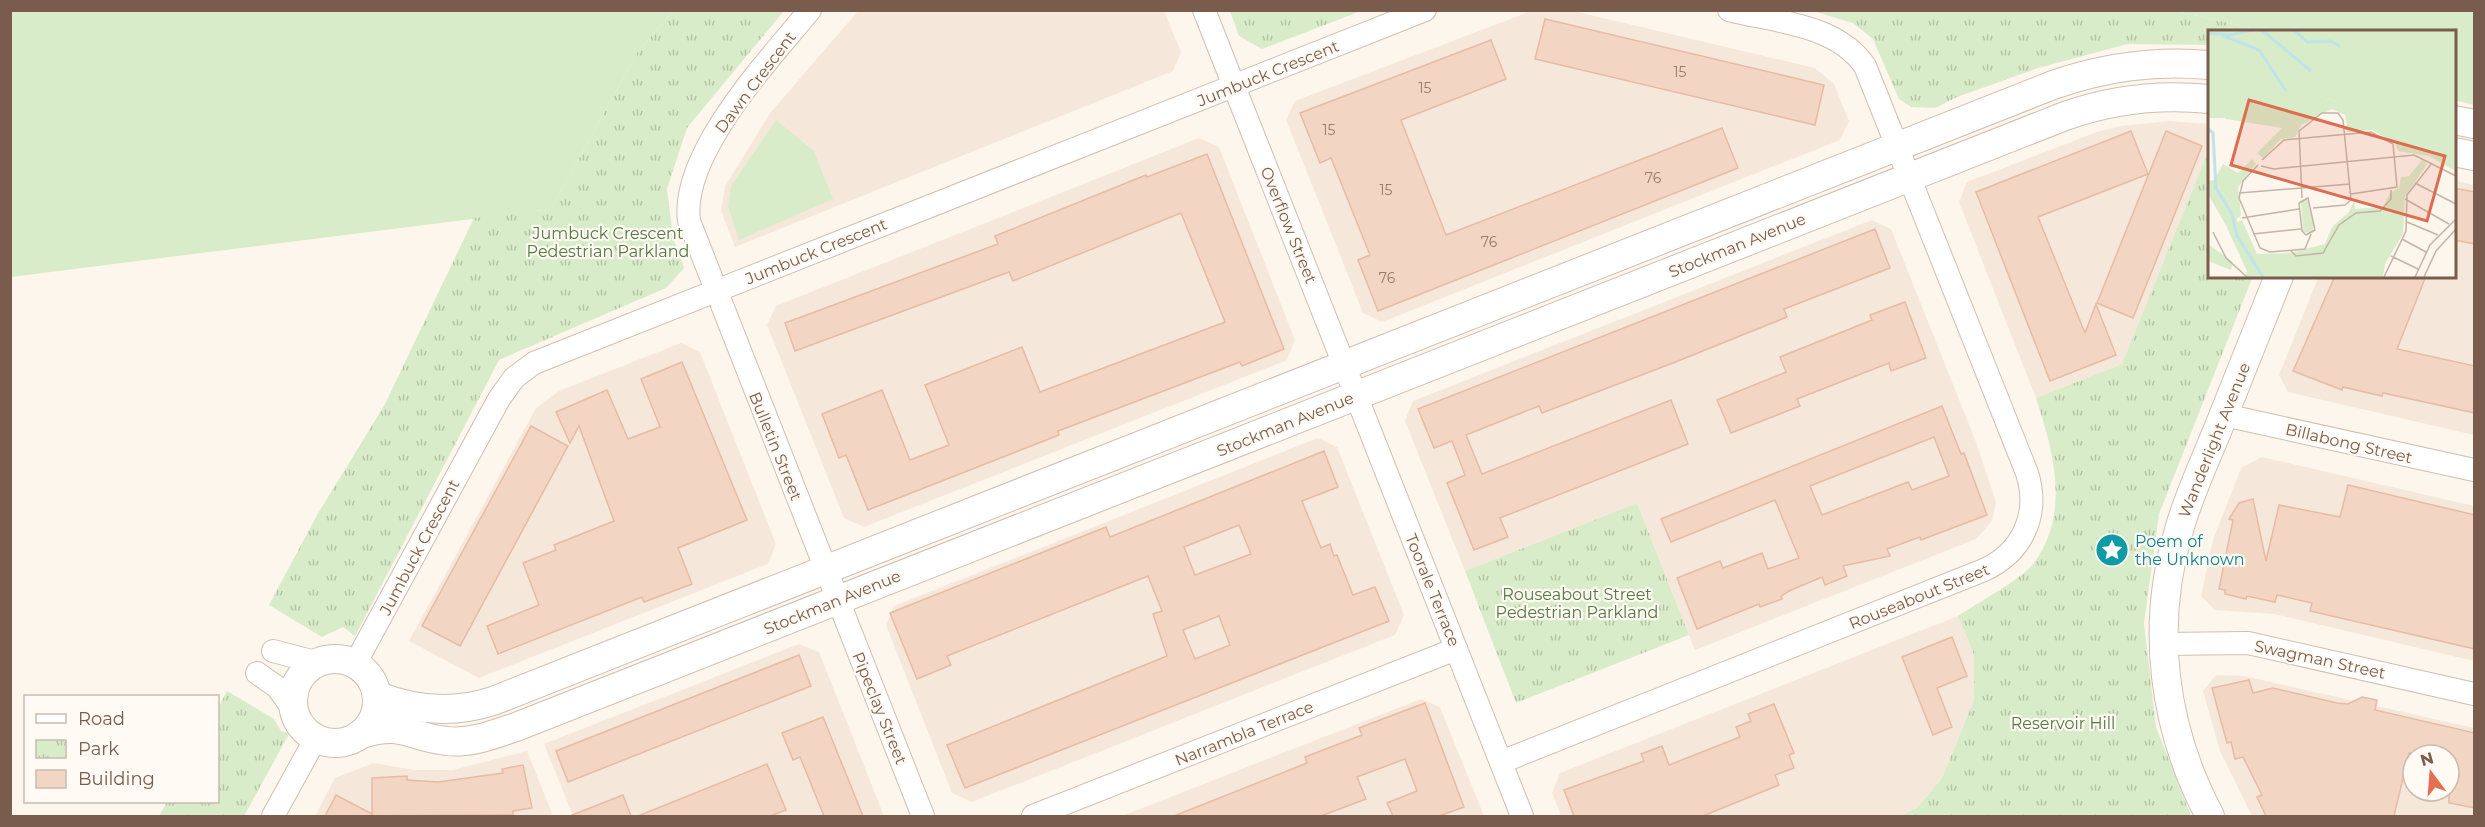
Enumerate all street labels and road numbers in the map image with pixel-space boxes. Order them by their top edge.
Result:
street label: Dawn Crescent [711,27,800,137]
street label: Jumbuck Crescent [1194,36,1342,111]
street label: Overflow Street [1256,164,1321,287]
street label: Stockman Avenue [1666,209,1809,282]
street label: Jumbuck Crescent [742,214,890,289]
street label: Wanderlight Avenue [2175,360,2254,520]
street label: Stockman Avenue [1214,388,1357,461]
street label: Bulletin Street [745,389,806,504]
street label: Billabong Street [2284,420,2415,467]
street label: Jumbuck Crescent [375,476,463,619]
street label: Toorale Terrace [1401,531,1464,649]
street label: Rouseabout Street [1846,559,1993,633]
street label: Stockman Avenue [761,566,904,639]
street label: Swagman Street [2253,636,2388,683]
street label: Pipeclay Street [848,649,911,768]
street label: Narrambla Terrace [1172,697,1316,770]

